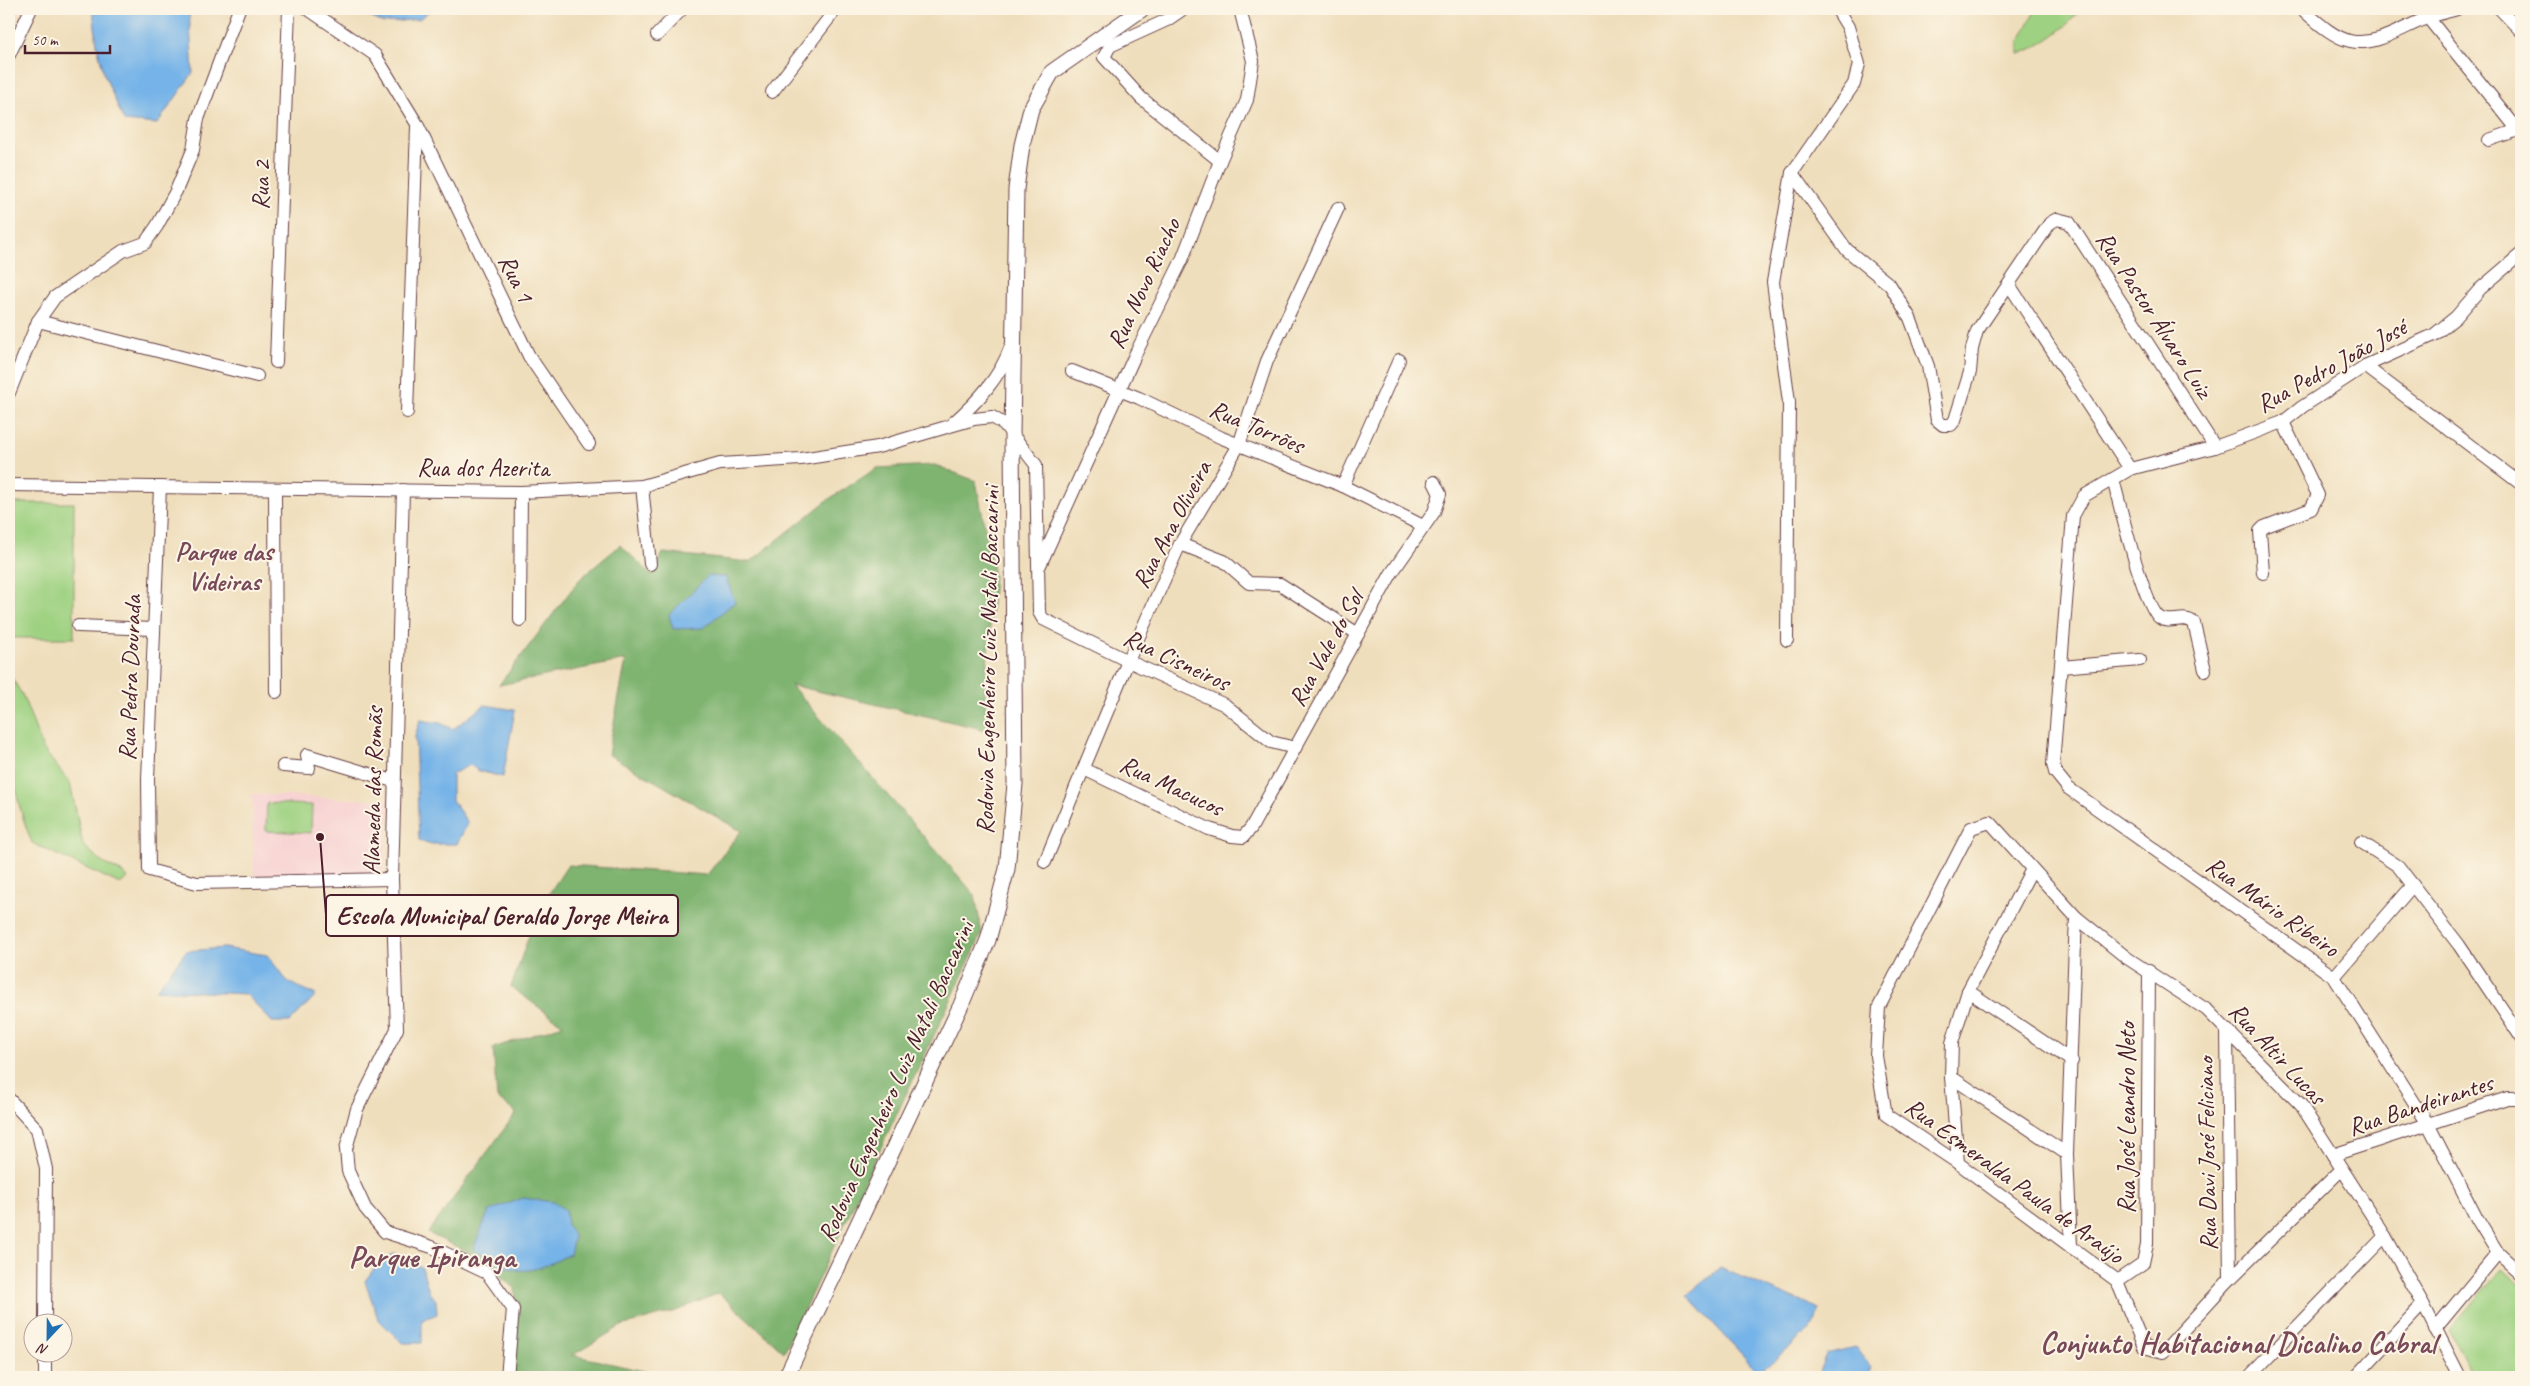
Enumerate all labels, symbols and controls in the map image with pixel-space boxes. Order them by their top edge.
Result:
scale bar [25,22,110,54]
text: 50 m [32,31,59,50]
street label: Rua 2 [244,158,278,210]
street label: Rua Novo Riacho [1100,212,1189,354]
street label: Rua Pastor Álvaro Luiz [2089,225,2222,406]
street label: Rua 1 [491,249,542,309]
street label: Rua Pedro João José [2251,310,2415,420]
street label: Rua Torrões [1205,393,1311,462]
street label: Rua dos Azerita [417,452,552,484]
street label: Rua Ana Oliveira [1125,453,1220,594]
street label: Rodovia Engenheiro Luiz Natali Baccarini [969,482,1007,835]
district label: Parque das Videiras [175,535,276,598]
street label: Rua Vale do Sol [1281,581,1373,712]
street label: Rua Pedra Dourada [111,593,149,761]
street label: Rua Cisneiros [1118,621,1237,699]
street label: Alameda das Romãs [356,704,391,875]
street label: Rua Macucos [1115,748,1231,825]
street label: Rua Mário Ribeiro [2200,849,2346,965]
callout: Escola Municipal Geraldo Jorge Meira [326,895,678,936]
text: Escola Municipal Geraldo Jorge Meira [336,899,670,932]
street label: Rodovia Engenheiro Luiz Natali Baccarini [810,913,983,1247]
street label: Rua Altir Lucas [2222,996,2335,1114]
street label: Rua José Leandro Neto [2111,1019,2143,1214]
street label: Rua Davi José Feliciano [2189,1054,2225,1251]
street label: Rua Bandeirantes [2344,1066,2499,1143]
street label: Rua Esmeralda Paula de Araújo [1899,1090,2131,1272]
district label: Parque Ipiranga [349,1238,518,1276]
north arrow [22,1314,72,1364]
district label: Conjunto Habitacional Dicalino Cabral [2040,1324,2442,1362]
text: N [34,1339,51,1359]

